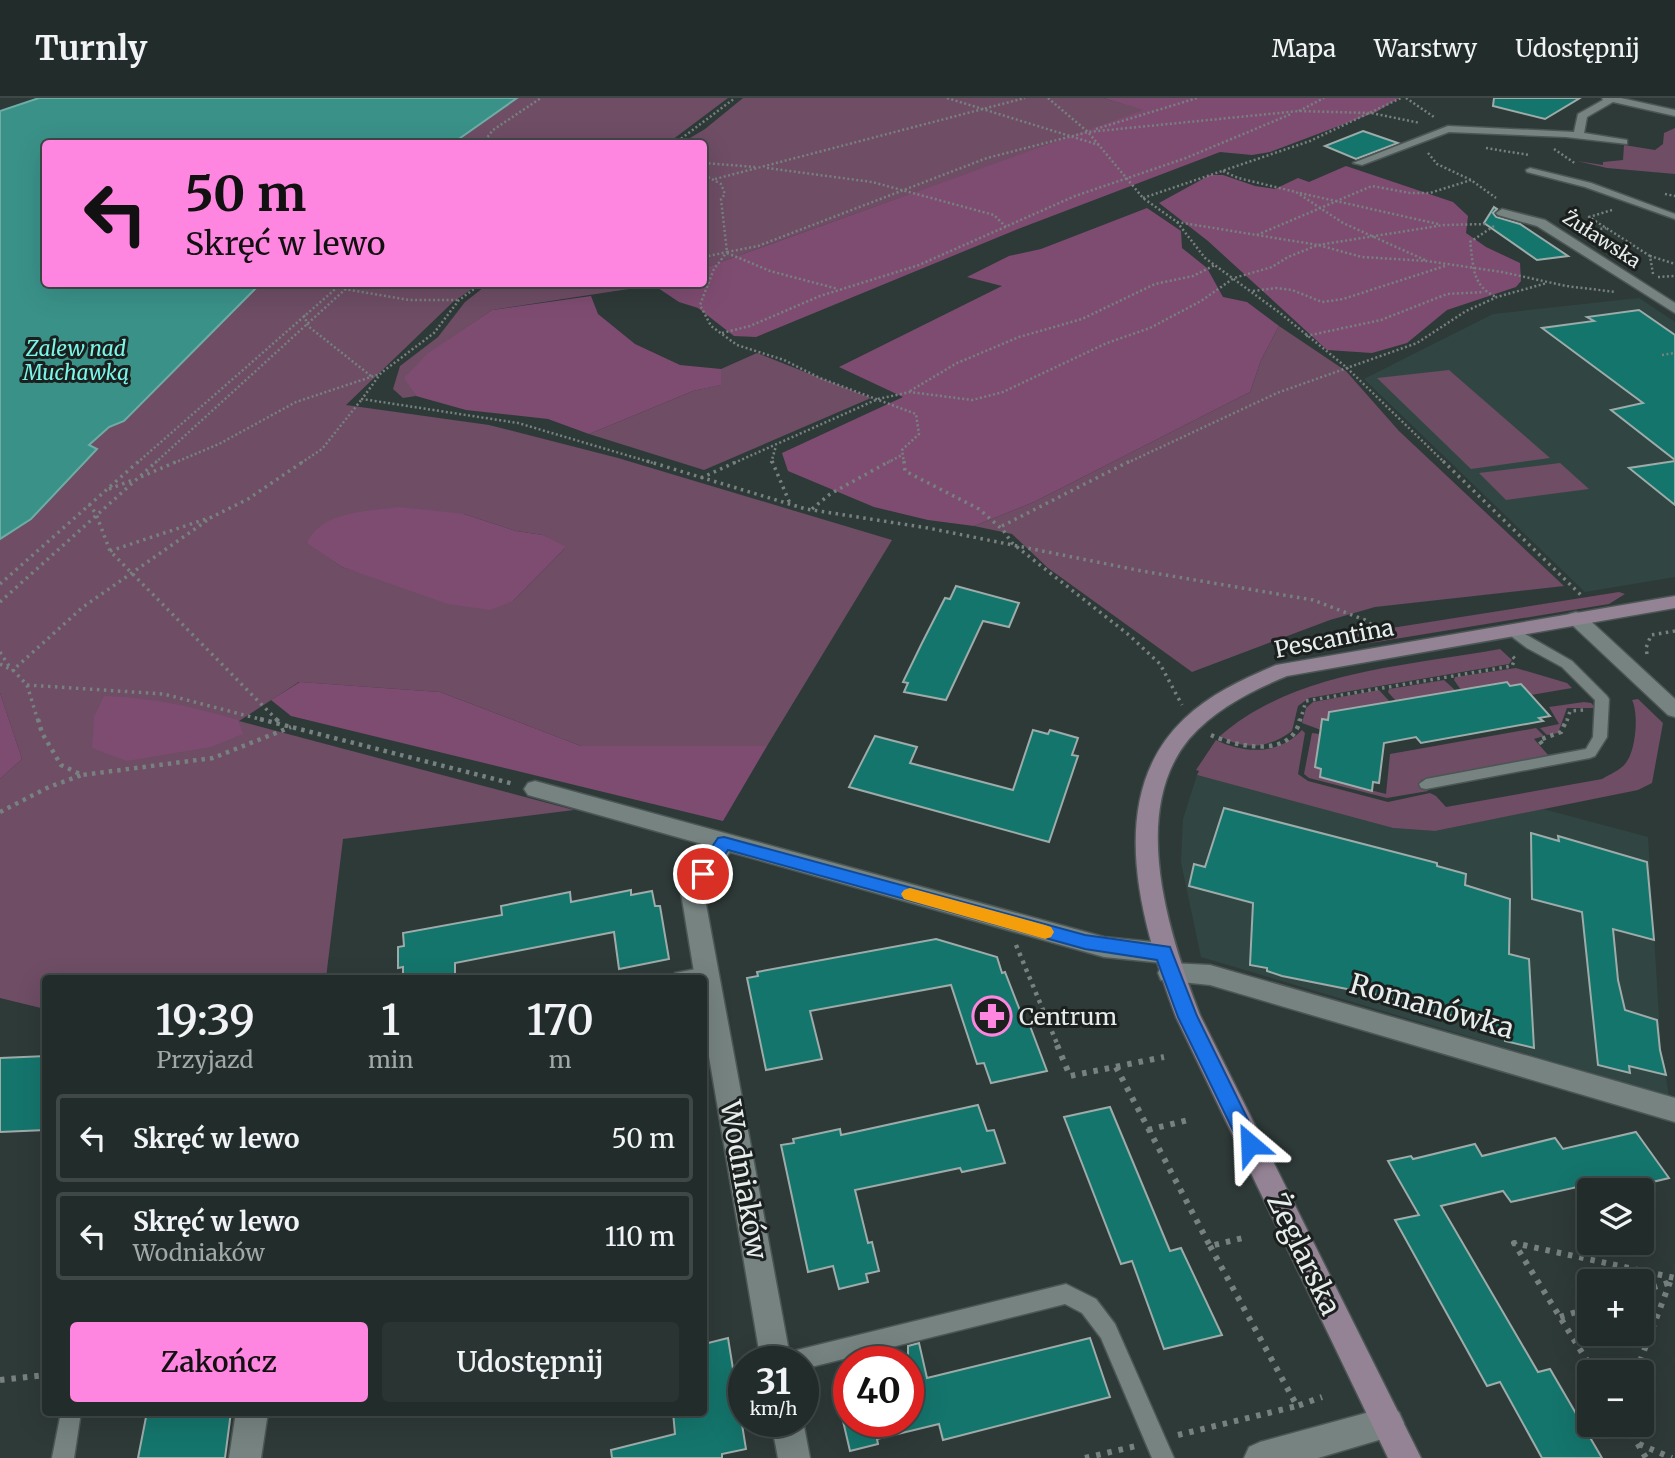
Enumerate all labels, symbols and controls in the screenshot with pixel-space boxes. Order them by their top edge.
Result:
text: Turnly [35,28,147,69]
text: Mapa [1272,33,1336,64]
text: Warstwy [1374,33,1477,64]
text: Udostępnij [1515,33,1640,64]
text: 50 m [185,163,306,224]
icon: left [70,168,161,259]
street label: Żuławska [1559,205,1645,273]
text: Skręć w lewo [185,224,385,264]
water label: Zalew nad Muchawką [22,335,129,386]
street label: Pescantina [1272,612,1396,664]
pin [673,844,733,904]
icon: arrive [684,855,722,893]
street label: Romanówka [1346,965,1518,1047]
text: 19:39 [155,994,255,1046]
text: 1 [381,994,400,1046]
text: 170 [527,994,594,1046]
pharmacy icon: Centrum [971,995,1013,1037]
place label: Centrum [1019,1002,1117,1031]
text: Przyjazd [157,1045,253,1074]
text: min [368,1045,413,1074]
text: m [549,1045,572,1074]
street label: Wodniaków [712,1097,776,1262]
position arrow [1213,1107,1287,1181]
icon: left [74,1119,112,1157]
text: Skręć w lewo [133,1122,300,1155]
text: 50 m [611,1122,675,1155]
map controls [1577,1178,1654,1437]
button: layers [1577,1178,1654,1255]
street label: Żeglarska [1259,1187,1349,1321]
text: Skręć w lewo [133,1205,300,1238]
icon: left [74,1217,112,1255]
text: 110 m [605,1220,675,1253]
text: Wodniaków [133,1238,265,1267]
button: + [1577,1269,1654,1346]
button: Zakończ [70,1322,368,1402]
button: Udostępnij [382,1322,679,1402]
speed limit sign: 40 [833,1346,924,1437]
text: 31 [756,1360,791,1404]
button: − [1577,1360,1654,1437]
text: km/h [750,1397,797,1420]

